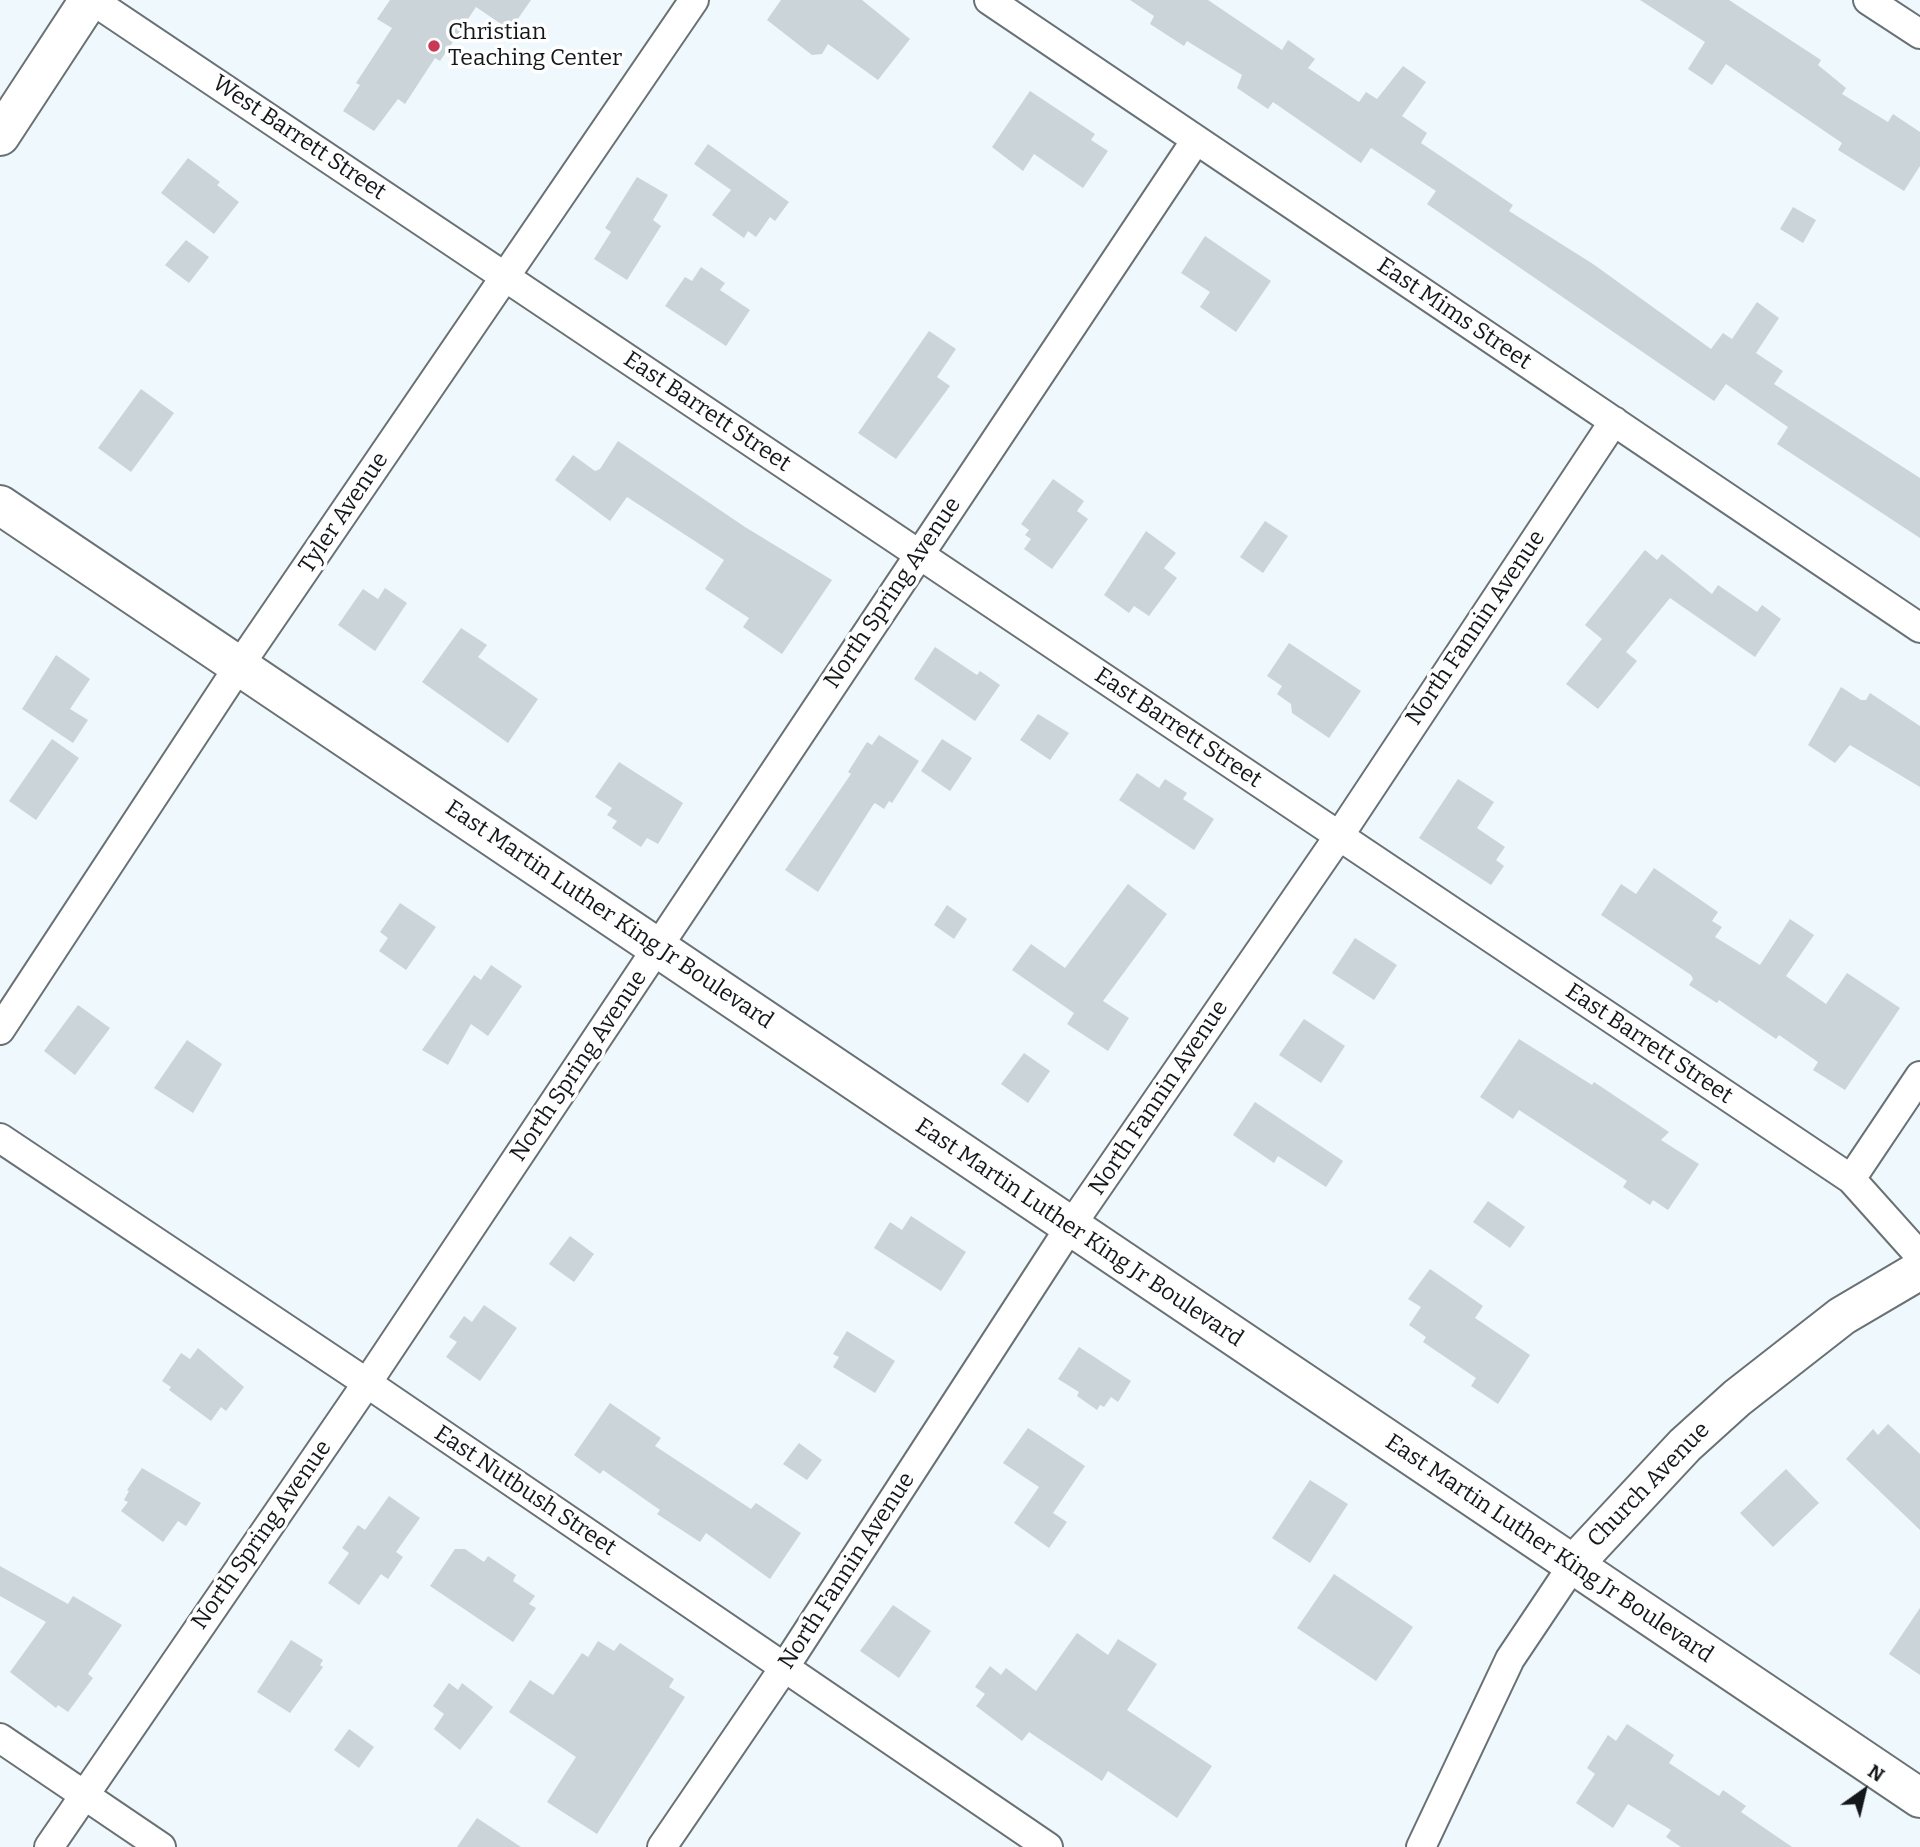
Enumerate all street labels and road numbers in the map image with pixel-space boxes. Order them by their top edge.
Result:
street label: West Barrett Street [207,70,391,206]
street label: East Mims Street [1372,252,1536,376]
street label: East Barrett Street [618,346,796,478]
street label: Tyler Avenue [293,447,395,579]
street label: North Spring Avenue [819,492,967,694]
street label: North Fannin Avenue [1401,525,1551,731]
street label: East Barrett Street [1089,662,1267,794]
street label: East Martin Luther King Jr Boulevard [440,795,778,1035]
street label: North Spring Avenue [505,965,653,1167]
street label: East Barrett Street [1560,978,1738,1110]
street label: North Fannin Avenue [1084,995,1234,1201]
street label: East Martin Luther King Jr Boulevard [910,1113,1248,1353]
street label: Church Avenue [1582,1417,1716,1553]
street label: East Nutbush Street [429,1420,621,1562]
street label: East Martin Luther King Jr Boulevard [1380,1429,1718,1669]
street label: North Spring Avenue [186,1435,338,1635]
street label: North Fannin Avenue [773,1467,921,1675]

